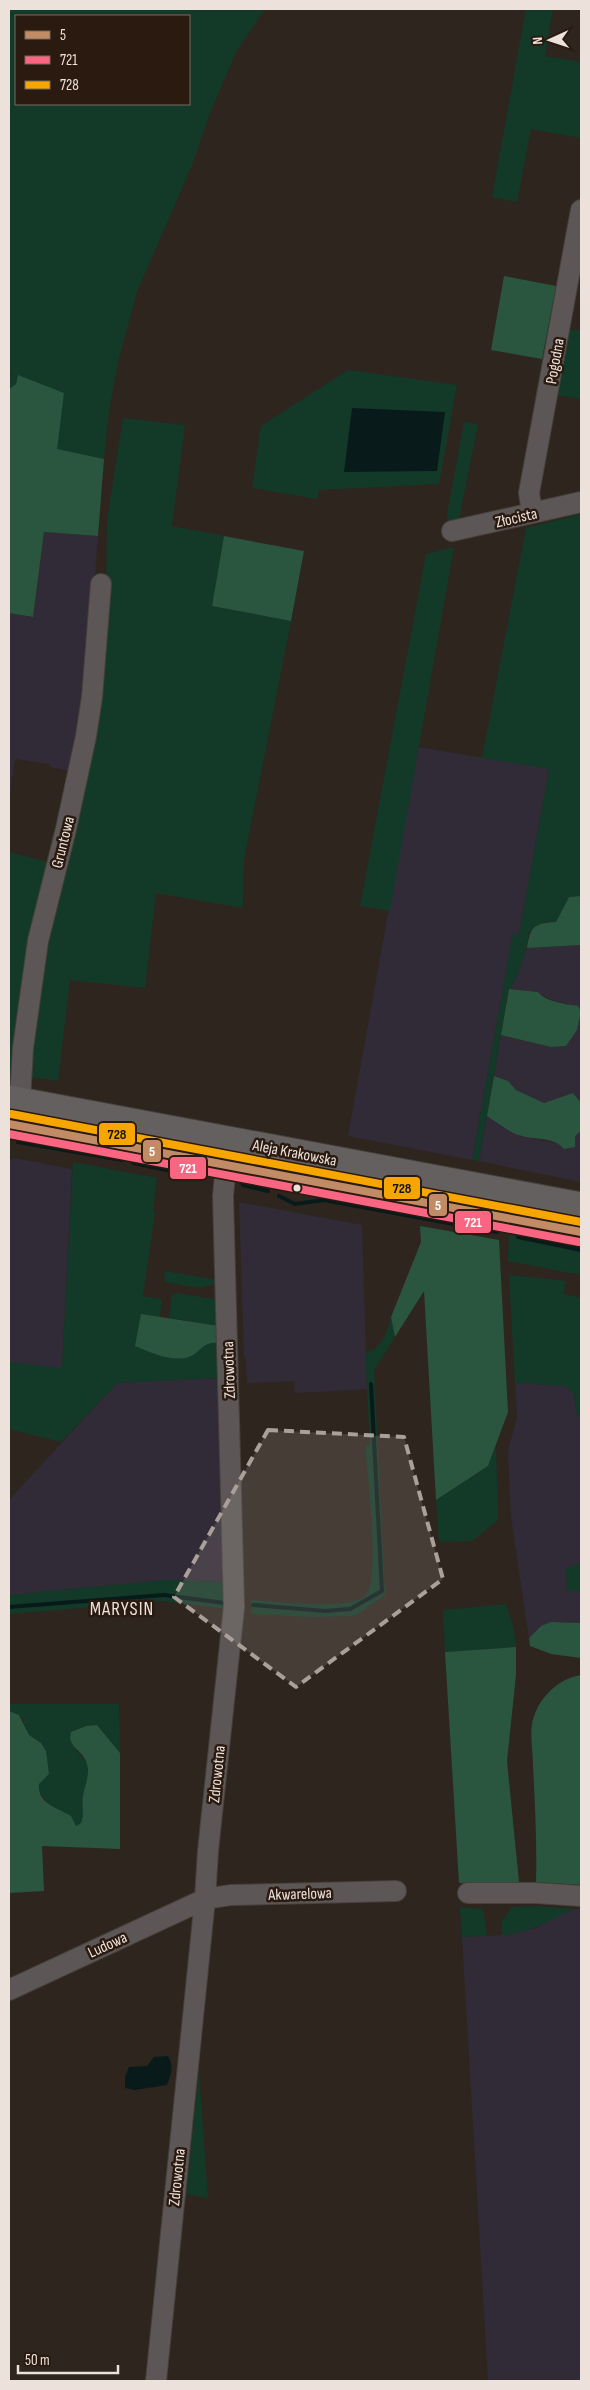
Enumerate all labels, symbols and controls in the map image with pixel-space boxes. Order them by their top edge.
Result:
legend [15,15,190,105]
north arrow [525,15,575,65]
text: 5 [60,26,66,45]
text: N [529,36,546,45]
text: 721 [60,51,78,70]
text: 728 [60,76,79,95]
street label: Pogodna [542,337,569,386]
street label: Złocista [494,504,539,532]
street label: Gruntowa [48,815,79,870]
line badge: 728 [98,1122,136,1146]
text: 728 [108,1126,127,1143]
street label: Aleja Krakowska [250,1136,338,1171]
line badge: 5 [142,1139,162,1163]
text: 5 [149,1143,155,1160]
line badge: 721 [169,1156,207,1180]
text: 721 [179,1160,197,1177]
line badge: 728 [383,1176,421,1200]
text: 728 [393,1180,412,1197]
unlabelled marker [292,1183,302,1193]
line badge: 5 [428,1193,448,1217]
text: 5 [435,1197,441,1214]
line badge: 721 [454,1210,492,1234]
text: 721 [464,1214,482,1231]
street label: Zdrowotna [219,1341,240,1399]
district label: MARYSIN [90,1598,154,1621]
street label: Zdrowotna [205,1745,230,1804]
street label: Akwarelowa [267,1884,332,1905]
street label: Ludowa [85,1928,130,1963]
street label: Zdrowotna [165,2148,190,2207]
scale bar [18,2342,118,2374]
text: 50 m [25,2351,50,2370]

